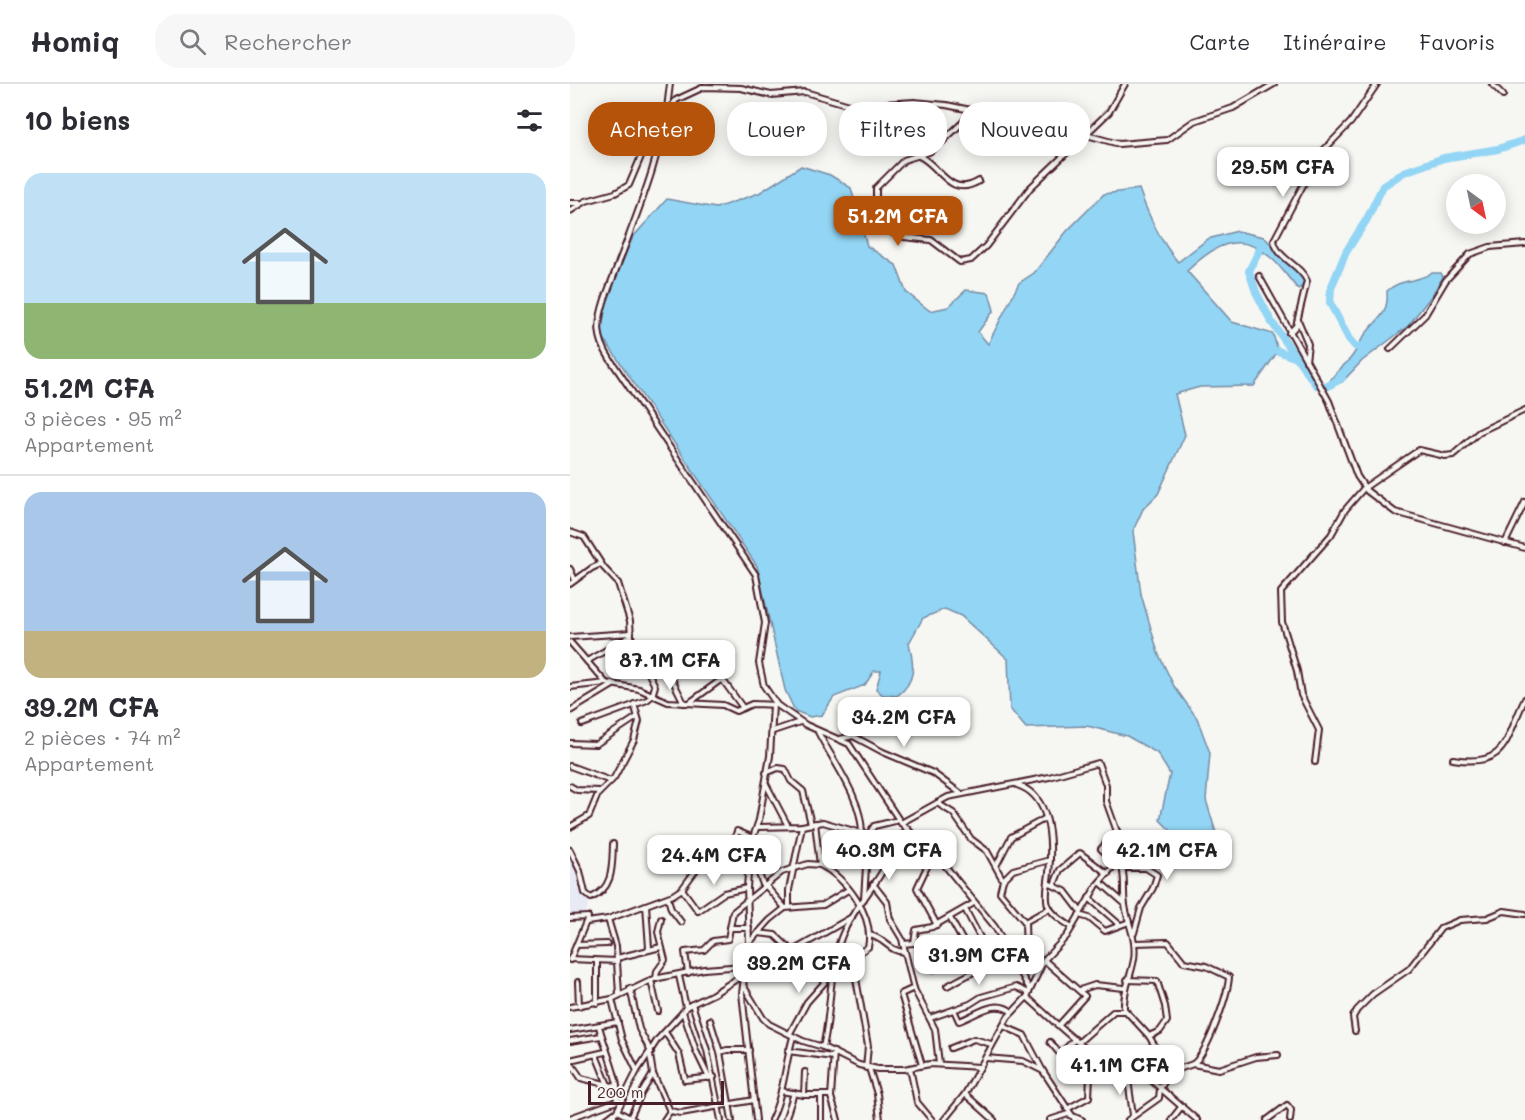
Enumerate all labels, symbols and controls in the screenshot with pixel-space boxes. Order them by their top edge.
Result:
search box [155,14,575,68]
text: Homiq [30,23,119,59]
icon: search [176,25,209,58]
text: Rechercher [224,27,352,56]
text: Carte [1189,28,1250,55]
text: Itinéraire [1283,28,1386,55]
text: Favoris [1419,28,1495,55]
chip: Acheter [588,102,715,156]
chip: Louer [727,102,827,156]
chip: Filtres [839,102,947,156]
chip: Nouveau [959,102,1090,156]
text: 10 biens [24,103,130,137]
icon: filters [513,104,546,137]
pin: 29.5M CFA [1214,147,1352,198]
text: 29.5M CFA [1231,153,1335,179]
north arrow [1446,174,1506,234]
map controls [1446,174,1506,234]
pin: 51.2M CFA [829,196,967,247]
text: 51.2M CFA [848,202,948,228]
icon: home [231,212,339,320]
text: 51.2M CFA [24,371,155,405]
text: 3 pièces · 95 m² [24,405,182,431]
text: Appartement [24,431,154,457]
icon: home [231,531,339,639]
pin: 87.1M CFA [601,640,739,691]
text: 87.1M CFA [619,646,721,672]
text: 39.2M CFA [24,690,160,724]
pin: 34.2M CFA [835,697,973,748]
text: 34.2M CFA [852,703,957,729]
text: 2 pièces · 74 m² [24,724,181,750]
text: Appartement [24,750,154,776]
pin: 40.3M CFA [820,830,958,881]
pin: 42.1M CFA [1098,830,1236,881]
pin: 24.4M CFA [645,835,783,886]
text: 40.3M CFA [836,836,942,862]
text: 42.1M CFA [1116,836,1218,862]
text: 24.4M CFA [661,841,767,867]
pin: 31.9M CFA [910,935,1048,986]
text: 31.9M CFA [928,941,1030,967]
pin: 39.2M CFA [730,943,868,994]
text: 39.2M CFA [747,949,851,975]
pin: 41.1M CFA [1051,1045,1189,1096]
text: 41.1M CFA [1070,1051,1170,1077]
scale bar [588,1078,724,1106]
text: 200 m [597,1081,644,1102]

